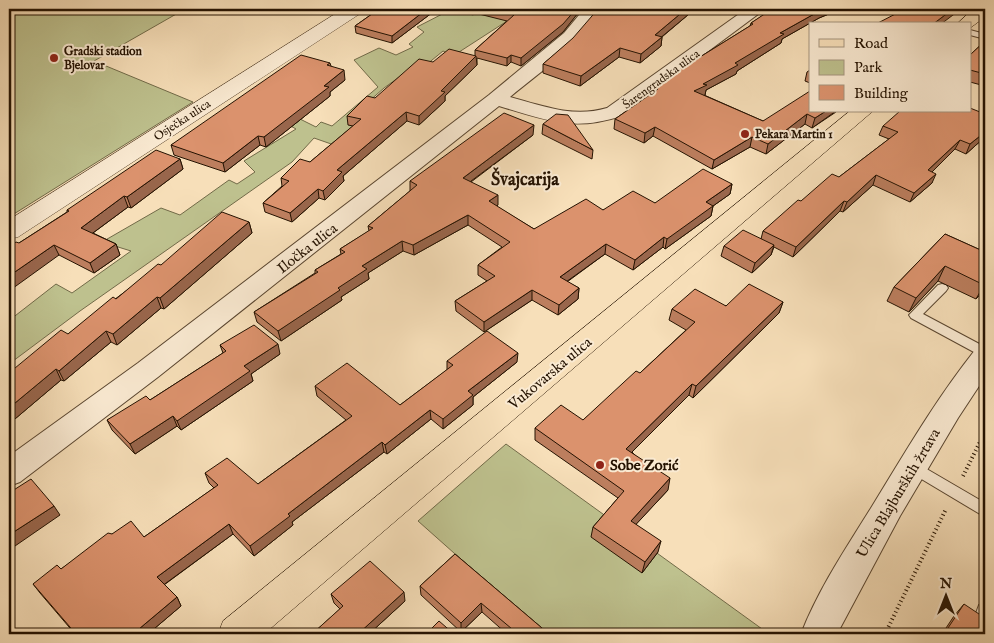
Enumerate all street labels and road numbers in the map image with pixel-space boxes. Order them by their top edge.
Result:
street label: Šarengradska ulica [619,45,703,112]
street label: Osječka ulica [151,96,214,144]
street label: Iločka ulica [273,219,342,278]
street label: Vukovarska ulica [504,333,596,415]
street label: Ulica Blajburških žrtava [852,425,945,562]

